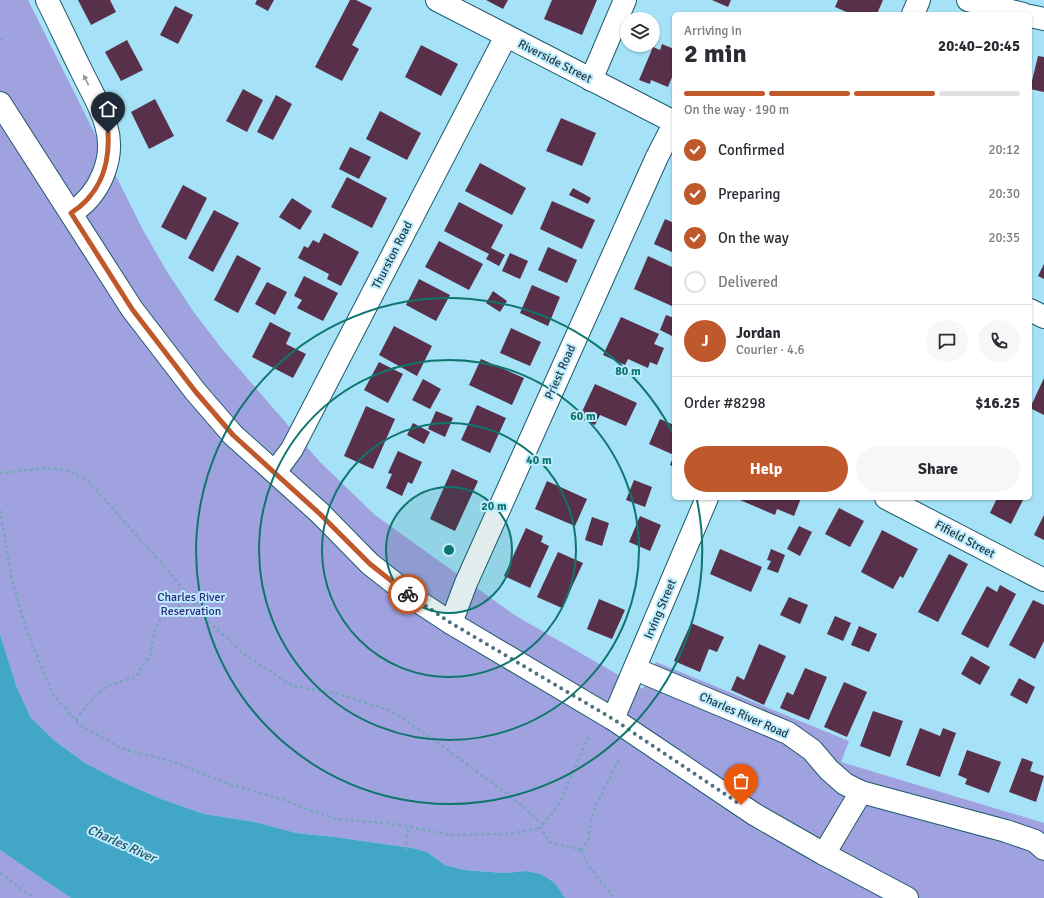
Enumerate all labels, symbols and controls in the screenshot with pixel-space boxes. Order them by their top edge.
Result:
map controls [620,12,660,52]
button: layers [620,12,660,52]
text: Arriving in [684,23,742,39]
street label: Riverside Street [515,36,594,86]
text: 20:40–20:45 [938,37,1020,55]
text: 2 min [684,38,747,70]
one-way arrow [83,74,89,85]
pin [91,92,125,133]
icon: home [97,98,119,120]
text: On the way · 190 m [684,102,789,118]
icon: check [684,139,706,161]
text: Confirmed [718,141,785,159]
text: 20:12 [988,142,1020,158]
icon: check [684,183,706,205]
text: Preparing [718,185,781,203]
text: 20:30 [988,186,1020,202]
street label: Thurston Road [369,219,416,292]
icon: check [684,227,706,249]
text: On the way [718,229,789,247]
text: 20:35 [988,230,1020,246]
text: Delivered [718,273,778,291]
button: chat [926,320,968,362]
button: phone [978,320,1020,362]
text: Jordan [736,324,781,342]
text: J [701,332,709,350]
text: Courier · 4.6 [736,342,805,358]
street label: Priest Road [542,343,579,402]
text: 80 m [615,364,641,379]
text: Order #8298 [684,394,766,412]
text: $16.25 [975,394,1020,412]
text: 60 m [570,409,596,424]
button: Help [684,446,848,492]
button: Share [856,446,1020,492]
text: 40 m [526,453,552,468]
text: 20 m [481,499,507,514]
street label: Fifield Street [932,517,997,562]
centre of rings [442,543,456,557]
courier [388,574,428,614]
street label: Irving Street [641,577,680,641]
icon: bike [397,583,419,605]
park label: Charles River Reservation [157,590,225,619]
street label: Charles River Road [697,689,791,742]
pin [724,764,758,805]
icon: bag [730,770,752,792]
water label: Charles River [85,822,160,867]

